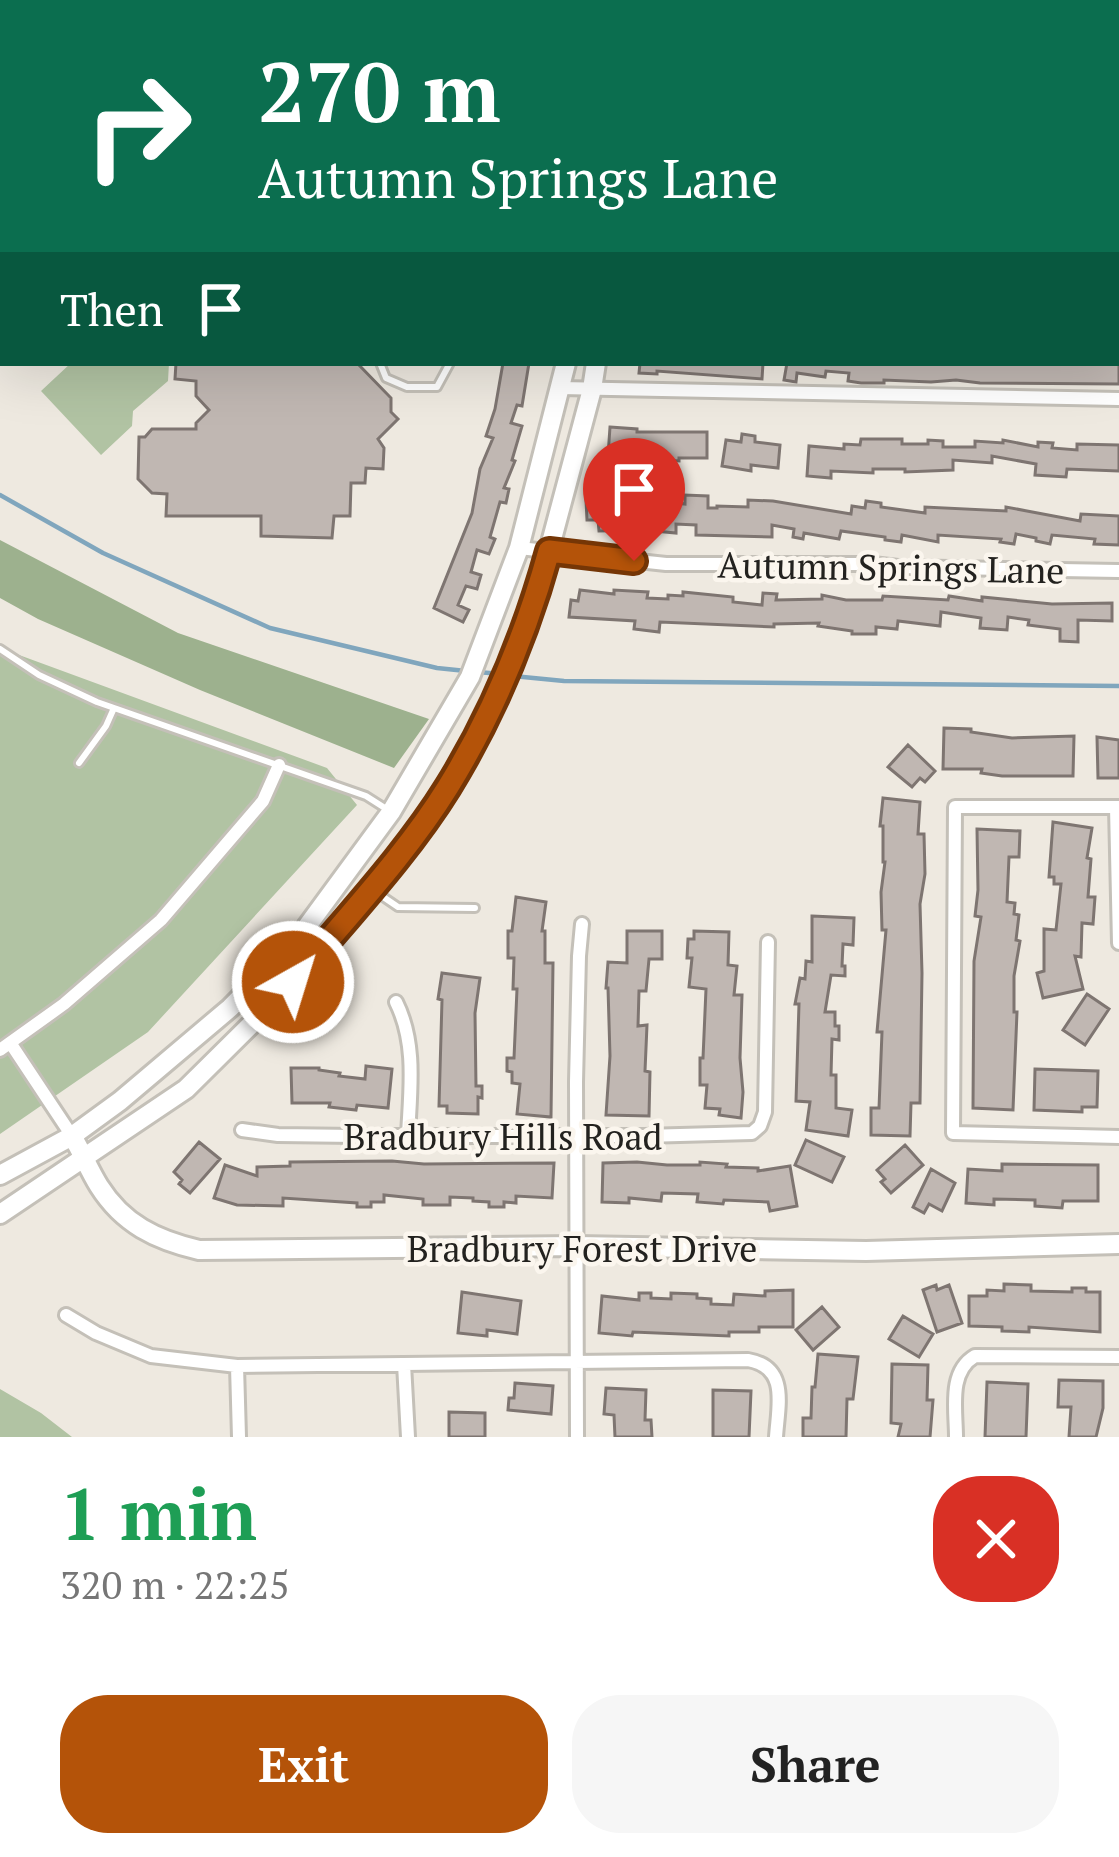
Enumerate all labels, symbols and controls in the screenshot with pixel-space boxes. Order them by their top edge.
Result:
text: 270 m [258,35,501,146]
icon: right [60,48,216,204]
text: Autumn Springs Lane [258,142,778,213]
icon: arrive [188,276,254,342]
text: Then [60,279,164,339]
pin [583,438,685,561]
icon: arrive [601,456,667,522]
street label: Autumn Springs Lane [717,540,1065,594]
position arrow [230,919,356,1045]
street label: Bradbury Hills Road [343,1113,663,1160]
street label: Bradbury Forest Drive [407,1225,757,1272]
text: 1 min [60,1465,257,1561]
button: close [933,1476,1059,1602]
text: 320 m · 22:25 [60,1558,290,1610]
button: Exit [60,1695,548,1833]
button: Share [572,1695,1059,1833]

